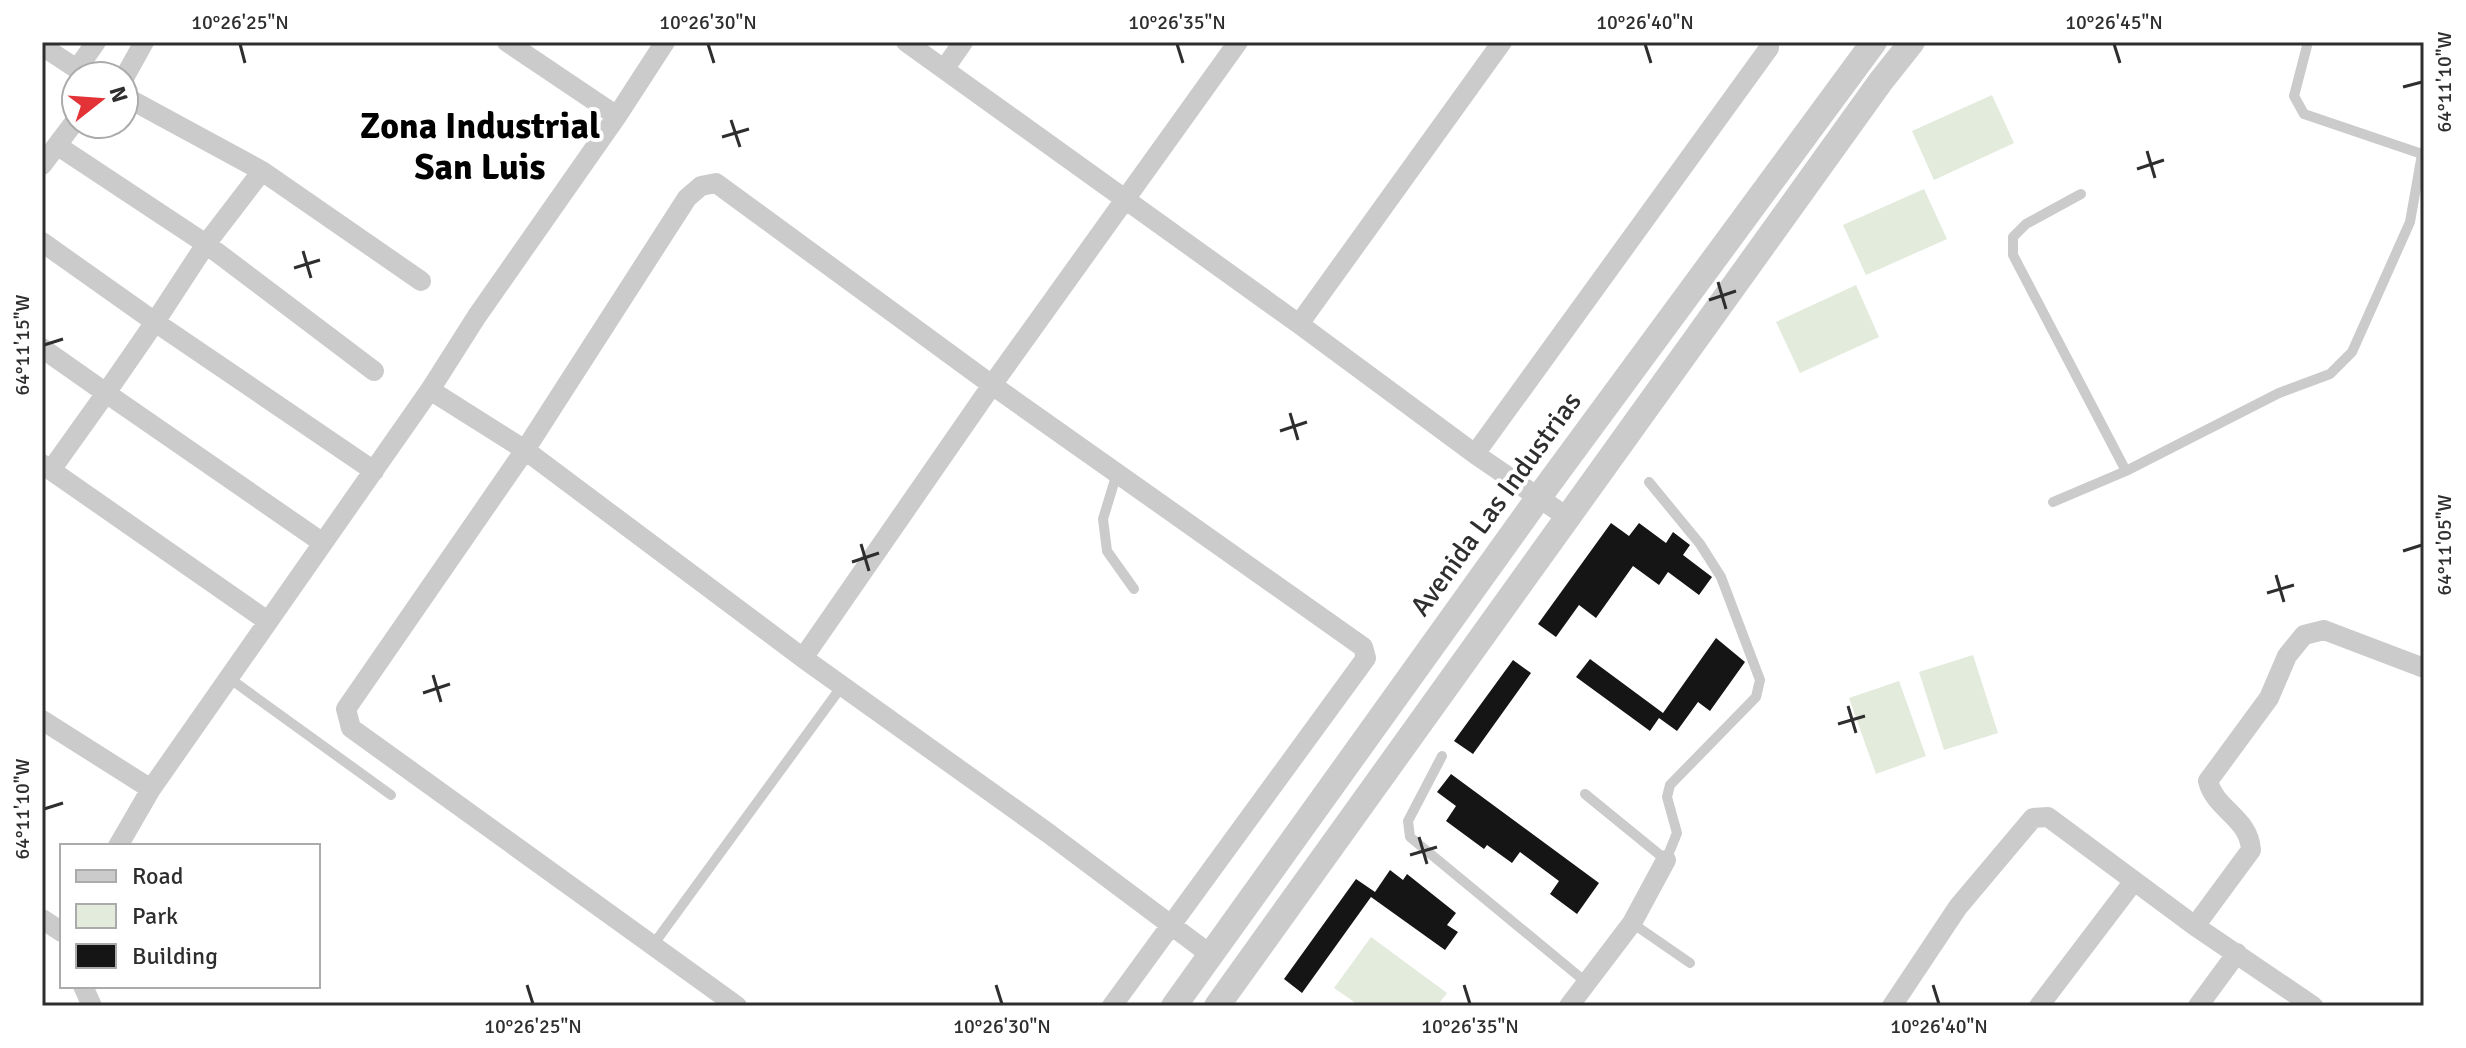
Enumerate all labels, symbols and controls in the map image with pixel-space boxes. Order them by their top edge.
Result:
text: 10°26'25"N [191,10,289,35]
text: 10°26'30"N [659,10,757,35]
text: 10°26'35"N [1128,10,1226,35]
text: 10°26'40"N [1596,10,1694,35]
text: 10°26'45"N [2065,10,2163,35]
text: 64°11'10"W [2432,31,2457,133]
north arrow [60,60,140,140]
text: N [103,83,134,106]
district label: Zona Industrial San Luis [360,104,600,190]
text: 64°11'15"W [10,294,35,396]
street label: Avenida Las Industrias [1403,385,1589,623]
text: 64°11'05"W [2432,494,2457,596]
text: 64°11'10"W [10,758,35,860]
legend [60,844,320,988]
text: Road [132,861,183,891]
text: Park [132,901,178,931]
text: Building [132,941,218,971]
text: 10°26'25"N [484,1014,582,1039]
text: 10°26'30"N [953,1014,1051,1039]
text: 10°26'35"N [1421,1014,1519,1039]
text: 10°26'40"N [1890,1014,1988,1039]

